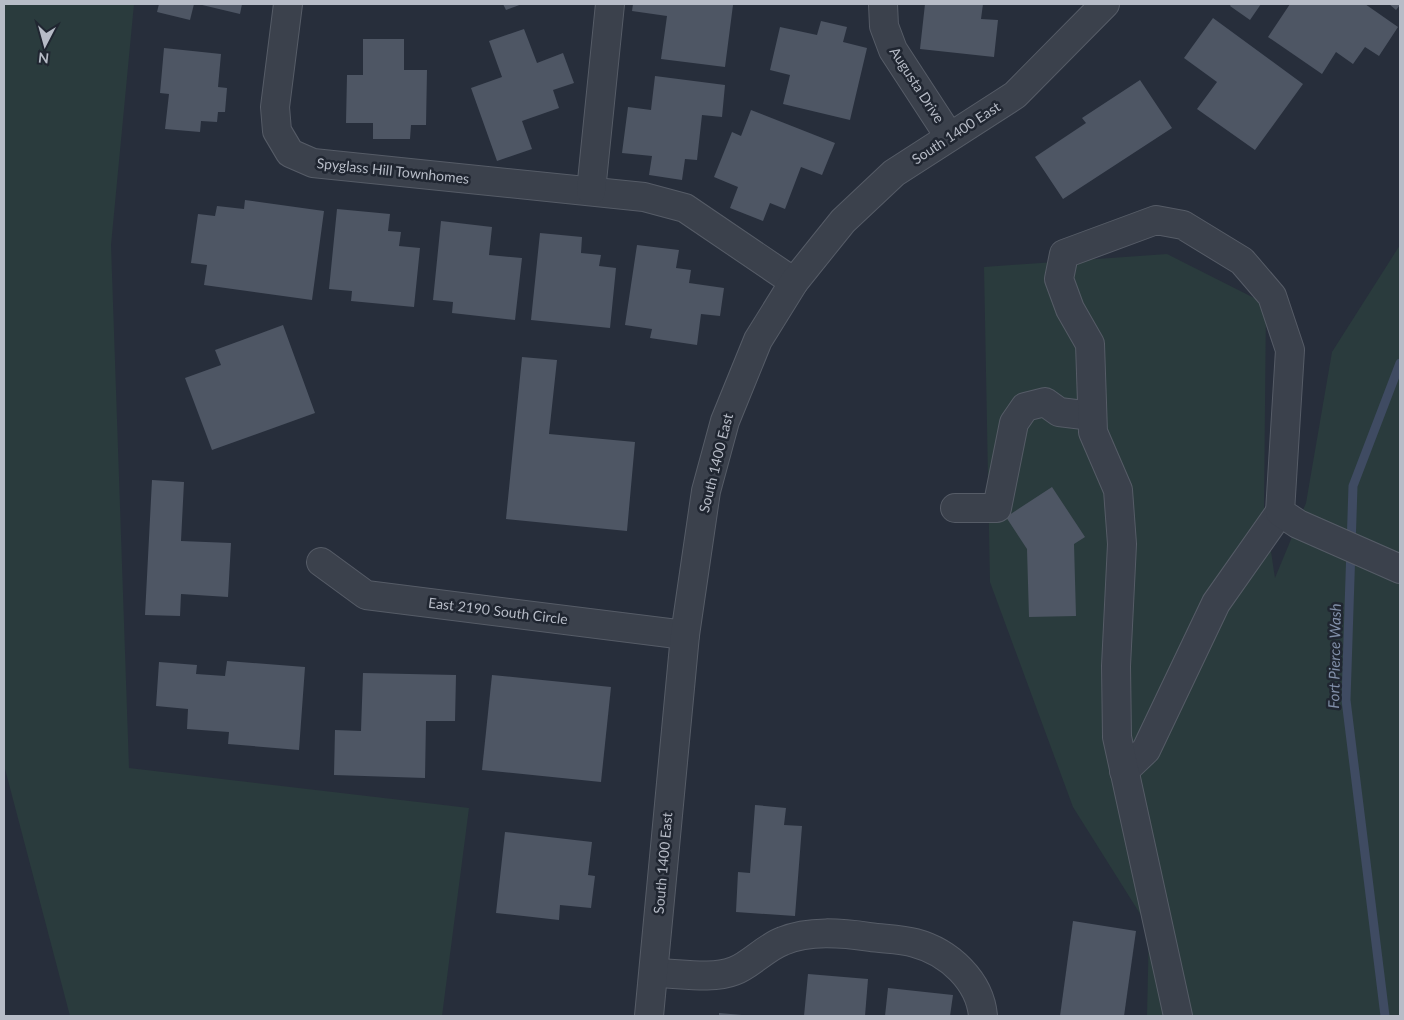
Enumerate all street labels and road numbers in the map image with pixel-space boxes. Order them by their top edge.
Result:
street label: Augusta Drive [887,44,948,126]
street label: South 1400 East [908,98,1003,167]
street label: Spyglass Hill Townhomes [316,154,470,187]
street label: South 1400 East [695,411,736,514]
street label: East 2190 South Circle [427,594,569,627]
street label: South 1400 East [650,811,675,914]

